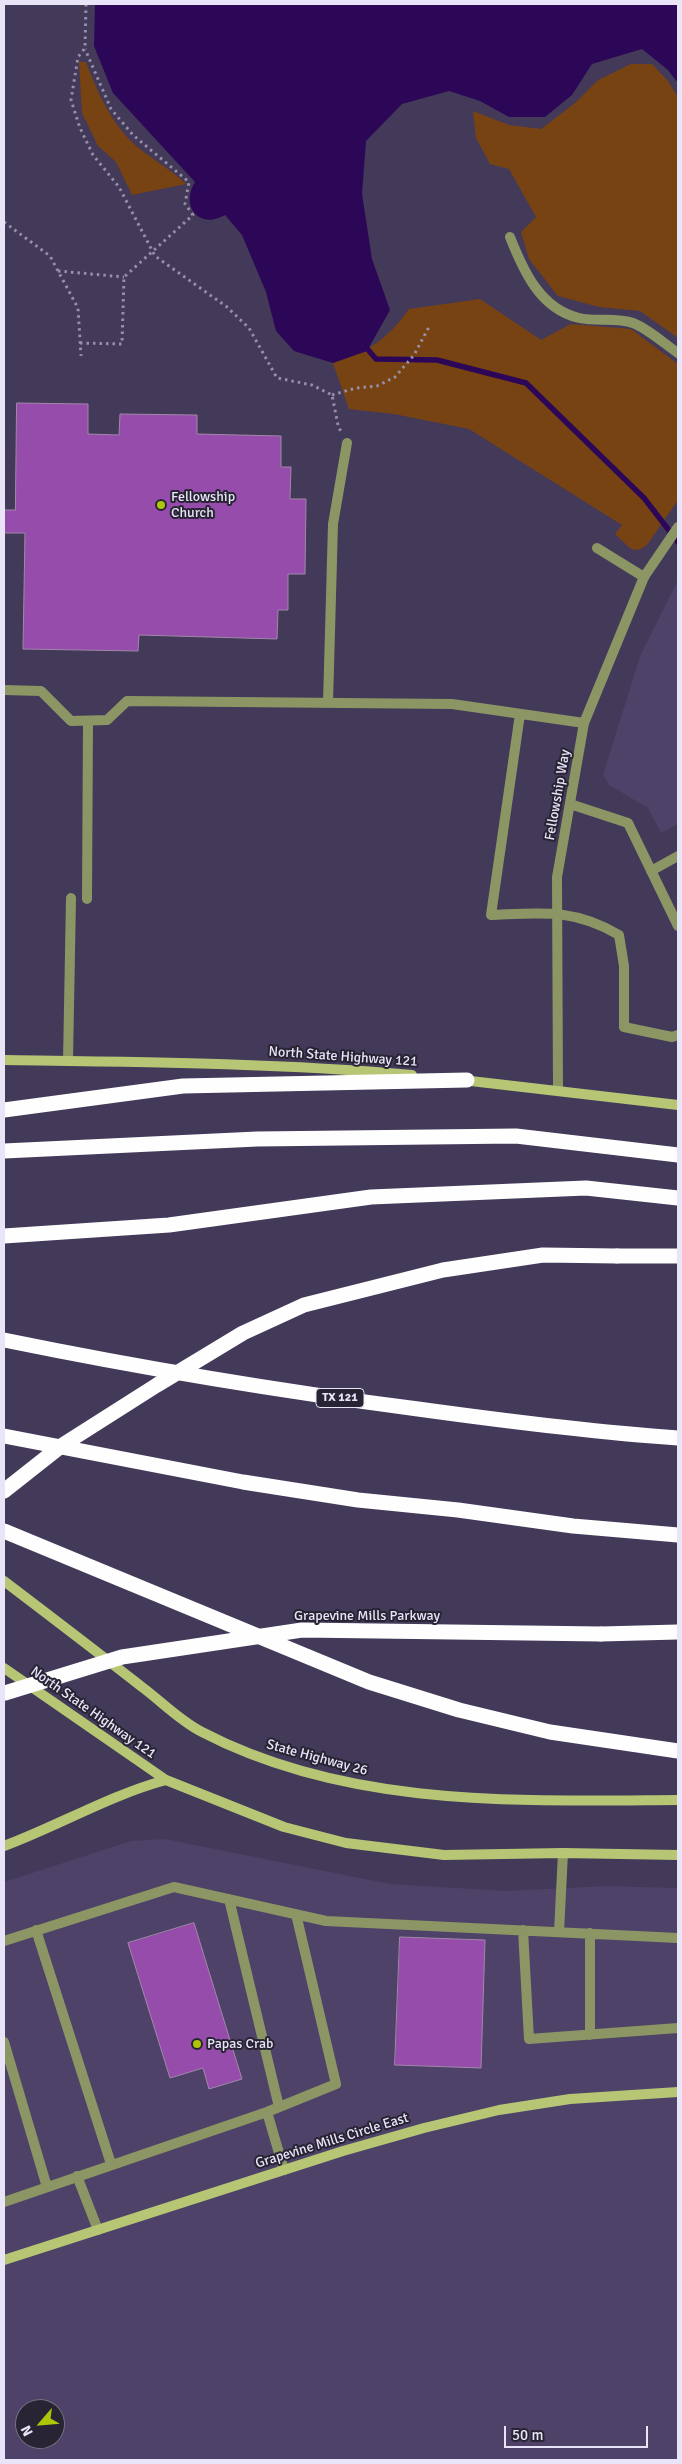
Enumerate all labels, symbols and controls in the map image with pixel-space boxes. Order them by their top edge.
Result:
place label: Fellowship Church [171,489,235,522]
marker: Fellowship Church [155,499,167,511]
street label: Fellowship Way [542,748,574,842]
street label: North State Highway 121 [268,1043,418,1071]
road number: TX 121 [316,1389,364,1408]
street label: Grapevine Mills Parkway [294,1608,440,1624]
street label: North State Highway 121 [27,1663,159,1763]
street label: State Highway 26 [265,1736,369,1780]
place label: Papas Crab [207,2036,273,2052]
marker: Papas Crab [191,2038,203,2050]
street label: Grapevine Mills Circle East [253,2110,411,2172]
north arrow [15,2399,65,2449]
scale bar [507,2416,651,2448]
text: N [17,2422,37,2439]
text: 50 m [512,2426,543,2444]

